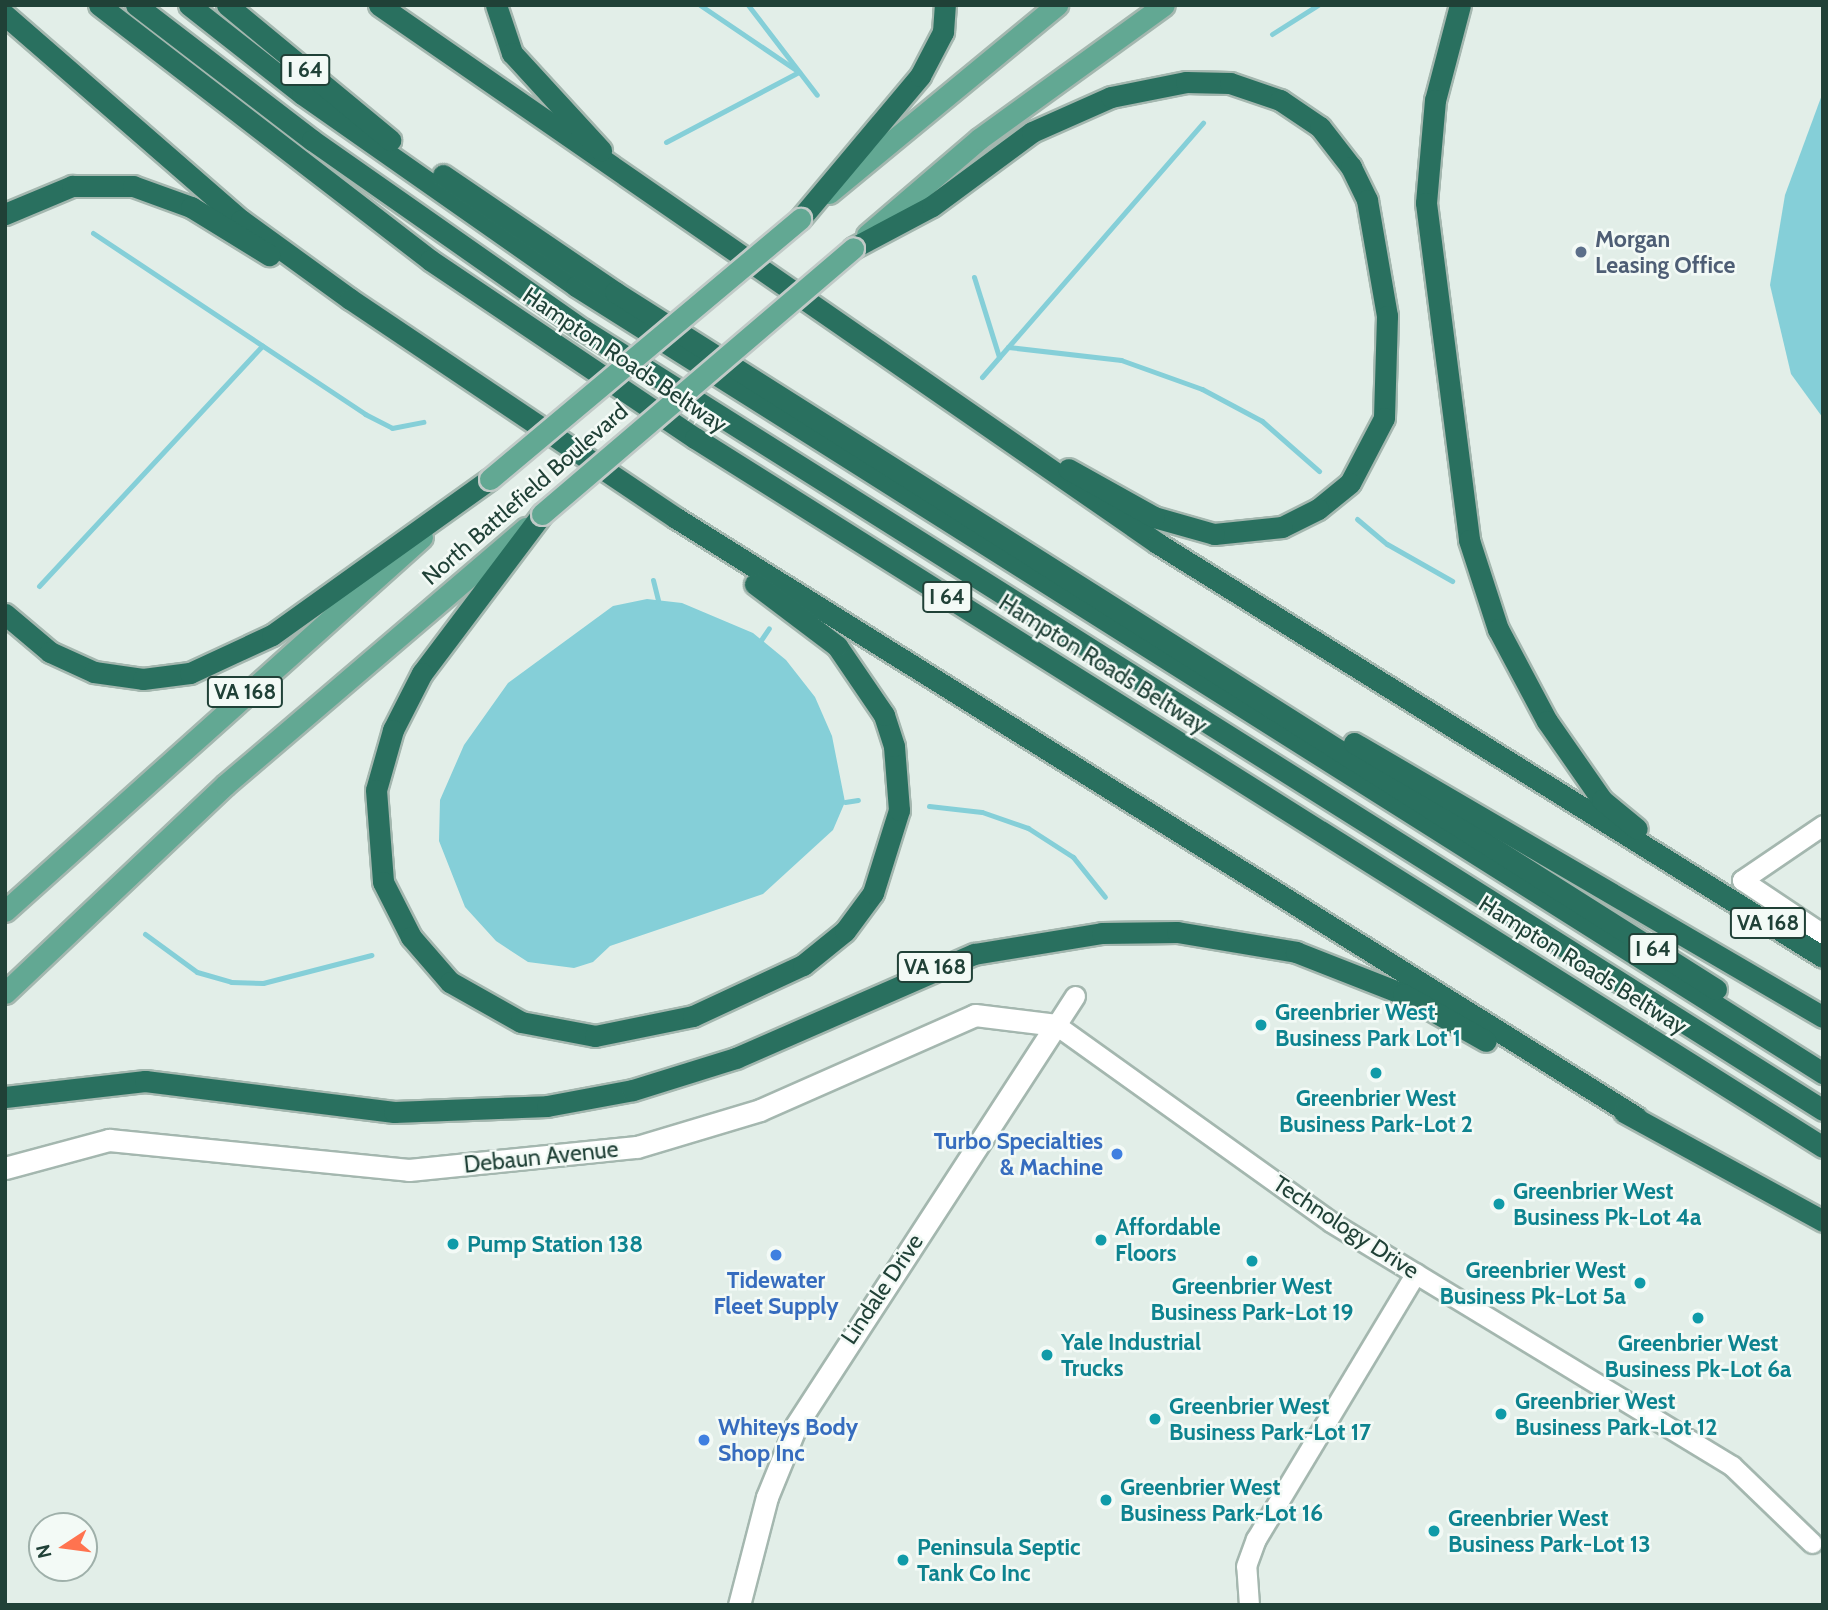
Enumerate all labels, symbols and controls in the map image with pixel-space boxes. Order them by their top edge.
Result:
road number: I 64 [279,52,331,88]
place label: Morgan Leasing Office [1595,225,1735,279]
marker: Morgan Leasing Office [1573,244,1589,260]
street label: Hampton Roads Beltway [518,281,732,439]
street label: North Battlefield Boulevard [417,397,633,591]
road number: I 64 [921,580,973,614]
street label: Hampton Roads Beltway [994,589,1212,739]
road number: VA 168 [206,674,284,710]
street label: Hampton Roads Beltway [1474,890,1692,1040]
road number: VA 168 [1730,906,1806,940]
road number: I 64 [1627,932,1679,967]
road number: VA 168 [897,950,974,984]
place label: Greenbrier West Business Park Lot 1 [1275,998,1461,1052]
marker: Greenbrier West Business Park Lot 1 [1253,1017,1269,1033]
marker: Greenbrier West Business Park-Lot 2 [1368,1065,1384,1081]
place label: Greenbrier West Business Park-Lot 2 [1279,1084,1473,1138]
place label: Turbo Specialties & Machine [934,1127,1103,1181]
street label: Debaun Avenue [462,1135,620,1179]
marker: Turbo Specialties & Machine [1109,1146,1125,1162]
street label: Technology Drive [1268,1170,1424,1284]
place label: Greenbrier West Business Pk-Lot 4a [1513,1177,1702,1231]
marker: Greenbrier West Business Pk-Lot 4a [1491,1196,1507,1212]
place label: Affordable Floors [1115,1213,1221,1267]
street label: Lindale Drive [835,1229,929,1349]
place label: Pump Station 138 [467,1230,643,1258]
marker: Affordable Floors [1093,1232,1109,1248]
marker: Pump Station 138 [445,1236,461,1252]
marker: Tidewater Fleet Supply [768,1247,784,1263]
marker: Greenbrier West Business Park-Lot 19 [1244,1253,1260,1269]
place label: Greenbrier West Business Pk-Lot 5a [1439,1256,1626,1310]
place label: Tidewater Fleet Supply [713,1266,839,1320]
place label: Greenbrier West Business Park-Lot 19 [1150,1272,1354,1326]
marker: Greenbrier West Business Pk-Lot 5a [1632,1275,1648,1291]
marker: Greenbrier West Business Pk-Lot 6a [1690,1310,1706,1326]
place label: Yale Industrial Trucks [1061,1328,1201,1382]
place label: Greenbrier West Business Pk-Lot 6a [1604,1329,1792,1383]
marker: Yale Industrial Trucks [1039,1347,1055,1363]
place label: Greenbrier West Business Park-Lot 12 [1515,1387,1717,1441]
place label: Greenbrier West Business Park-Lot 17 [1169,1392,1371,1446]
marker: Greenbrier West Business Park-Lot 12 [1493,1406,1509,1422]
marker: Greenbrier West Business Park-Lot 17 [1147,1411,1163,1427]
place label: Whiteys Body Shop Inc [718,1413,858,1467]
marker: Whiteys Body Shop Inc [696,1432,712,1448]
place label: Greenbrier West Business Park-Lot 16 [1120,1473,1323,1527]
marker: Greenbrier West Business Park-Lot 16 [1098,1492,1114,1508]
place label: Greenbrier West Business Park-Lot 13 [1448,1504,1651,1558]
north arrow [28,1512,98,1582]
marker: Greenbrier West Business Park-Lot 13 [1426,1523,1442,1539]
place label: Peninsula Septic Tank Co Inc [917,1533,1080,1587]
text: N [31,1542,57,1561]
marker: Peninsula Septic Tank Co Inc [895,1552,911,1568]

